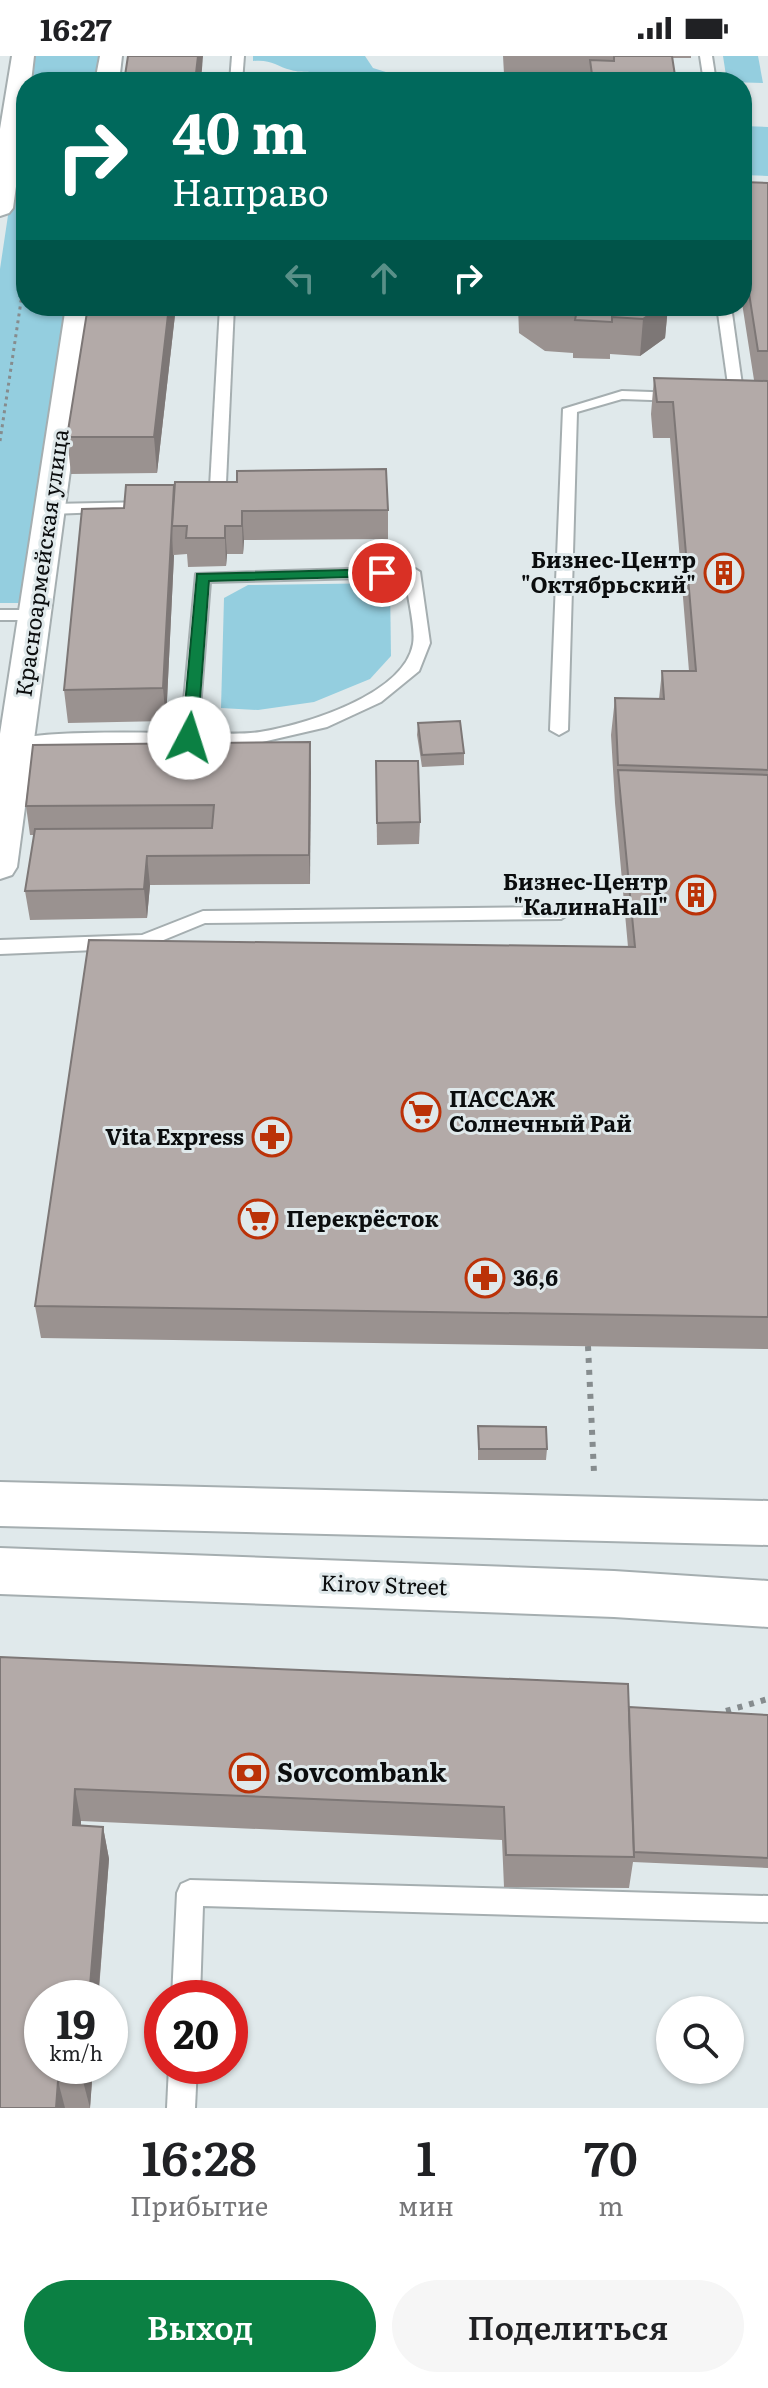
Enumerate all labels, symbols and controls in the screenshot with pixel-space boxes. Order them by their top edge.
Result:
text: 16:27 [40,6,112,50]
text: 40 m [172,88,307,171]
icon: right [40,104,144,208]
text: Направо [172,164,329,217]
icon: left [278,256,322,300]
icon: ahead [362,256,406,300]
icon: right [446,256,490,300]
street label: Красноармейская улица [5,427,76,699]
pin [348,539,416,607]
place label: Бизнес-Центр "Октябрьский" [521,542,696,600]
icon: arrive [360,551,404,595]
building icon: Бизнес-Центр "Октябрьский" [703,552,745,594]
position arrow [147,696,231,780]
place label: Бизнес-Центр "КалинаHall" [503,864,668,922]
building icon: Бизнес-Центр "КалинаHall" [675,874,717,916]
place label: ПАССАЖ Солнечный Рай [449,1081,632,1139]
supermarket icon: ПАССАЖ Солнечный Рай [400,1091,442,1133]
pharmacy icon: Vita Express [251,1116,293,1158]
place label: Vita Express [105,1119,244,1152]
supermarket icon: Перекрёсток [237,1198,279,1240]
place label: Перекрёсток [286,1201,440,1234]
pharmacy icon: 36,6 [464,1257,506,1299]
place label: 36,6 [513,1260,558,1293]
street label: Kirov Street [320,1565,448,1602]
place label: Sovcombank [277,1751,447,1790]
bank icon: Sovcombank [228,1752,270,1794]
speed limit sign: 20 [144,1980,248,2084]
text: 19 [56,1992,96,2051]
map controls [656,1996,744,2084]
button: search [656,1996,744,2084]
text: km/h [49,2037,103,2067]
text: 16:28 [142,2120,257,2191]
text: 1 [416,2120,436,2191]
text: 70 [584,2120,638,2191]
text: Прибытие [130,2185,268,2224]
text: мин [398,2185,454,2224]
text: m [598,2185,623,2224]
button: Выход [24,2280,376,2372]
button: Поделиться [392,2280,744,2372]

